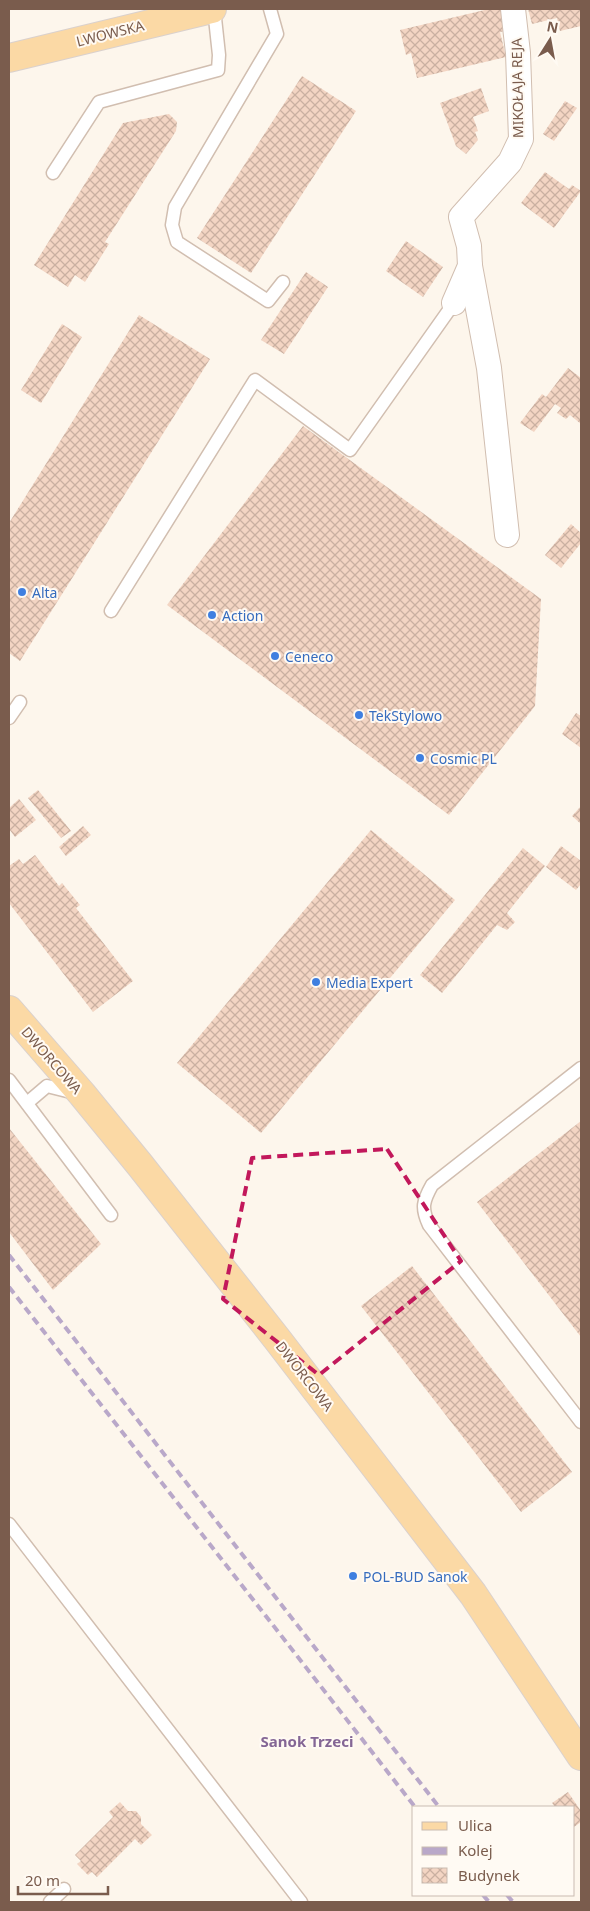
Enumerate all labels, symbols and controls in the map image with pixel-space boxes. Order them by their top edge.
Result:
street label: LWOWSKA [74,15,146,51]
north arrow [525,15,575,65]
text: N [545,16,560,37]
street label: MIKOŁAJA REJA [507,38,527,138]
place label: Alta [32,583,57,602]
marker: Alta [16,586,28,598]
place label: Action [222,606,263,625]
marker: Action [206,609,218,621]
place label: Ceneco [285,647,333,666]
marker: Ceneco [269,650,281,662]
place label: TekStylowo [369,706,442,725]
marker: TekStylowo [353,709,365,721]
place label: Cosmic PL [430,749,497,768]
marker: Cosmic PL [414,752,426,764]
place label: Media Expert [326,973,413,992]
marker: Media Expert [310,976,322,988]
street label: DWORCOWA [17,1022,87,1098]
street label: DWORCOWA [272,1337,338,1415]
place label: POL-BUD Sanok [363,1567,468,1586]
marker: POL-BUD Sanok [347,1570,359,1582]
district label: Sanok Trzeci [261,1731,353,1751]
legend [412,1806,575,1896]
text: Ulica [458,1815,492,1835]
text: Kolej [458,1840,493,1860]
scale bar [18,1864,108,1896]
text: Budynek [458,1865,520,1885]
text: 20 m [25,1870,60,1890]

